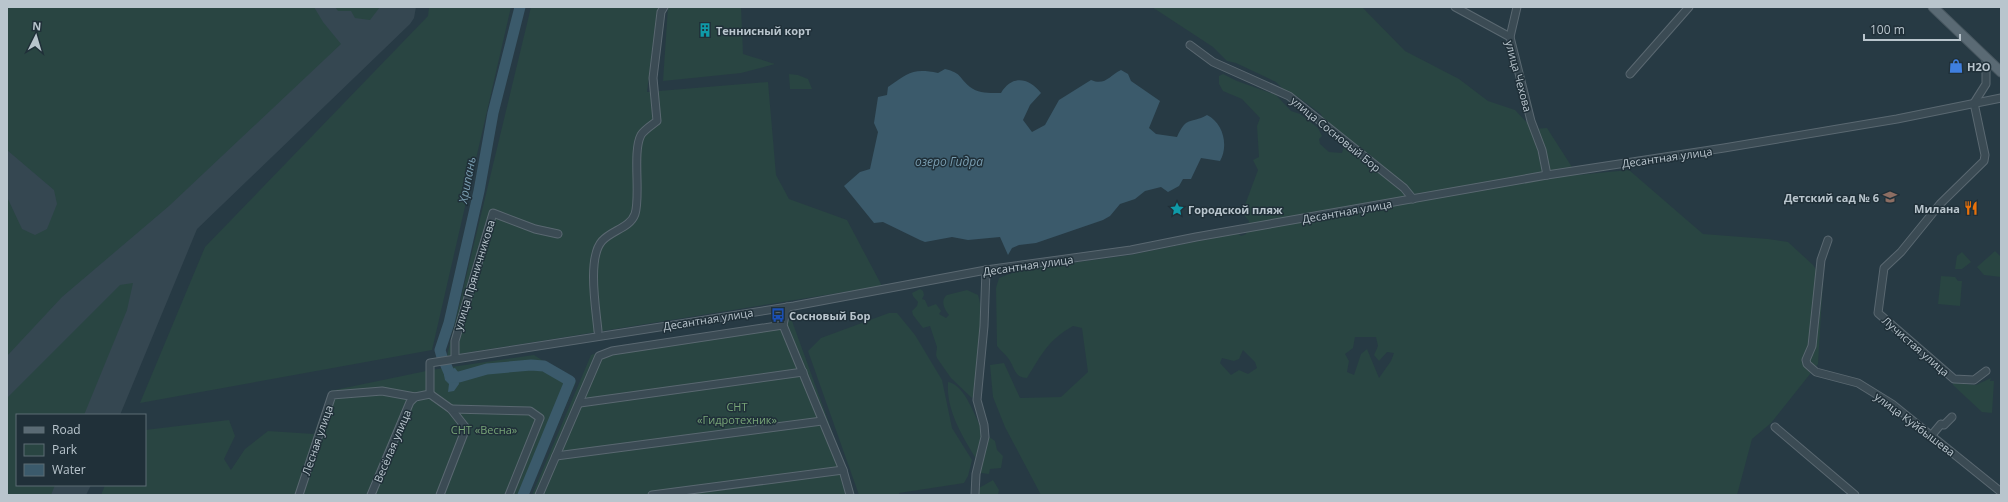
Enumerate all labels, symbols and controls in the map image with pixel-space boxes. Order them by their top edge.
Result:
north arrow [16,16,56,56]
scale bar [1864,16,1960,42]
text: N [32,18,42,33]
text: 100 m [1870,21,1905,38]
building icon: Теннисный корт [697,22,713,38]
place label: Теннисный корт [716,23,811,38]
street label: улица Чехова [1502,39,1536,113]
shop icon: H2O [1948,58,1964,74]
place label: H2O [1967,59,1991,74]
street label: улица Сосновый Бор [1288,93,1384,175]
street label: Десантная улица [1621,143,1713,171]
water label: озеро Гидра [915,153,983,170]
water label: Хрипань [454,155,480,206]
school or university icon: Детский сад № 6 [1882,189,1898,205]
place label: Детский сад № 6 [1784,190,1879,205]
street label: Десантная улица [1301,196,1393,226]
restaurant icon: Милана [1963,200,1979,216]
place icon: Городской пляж [1169,201,1185,217]
place label: Милана [1914,201,1960,216]
place label: Городской пляж [1188,202,1283,217]
street label: улица Пряничникова [450,218,498,332]
street label: Десантная улица [982,251,1074,279]
street label: Десантная улица [662,304,754,334]
bus stop icon: Сосновый Бор [770,307,786,323]
place label: Сосновый Бор [789,308,870,323]
street label: Лучистая улица [1879,313,1953,379]
street label: улица Куйбышева [1872,389,1958,459]
park label: СНТ «Гидротехник» [697,399,778,427]
street label: Лесная улица [298,403,336,477]
street label: Весёлая улица [370,407,414,485]
legend [16,414,146,486]
text: Road [52,421,81,438]
park label: СНТ «Весна» [451,422,518,437]
text: Park [52,441,78,458]
text: Water [52,461,86,478]

